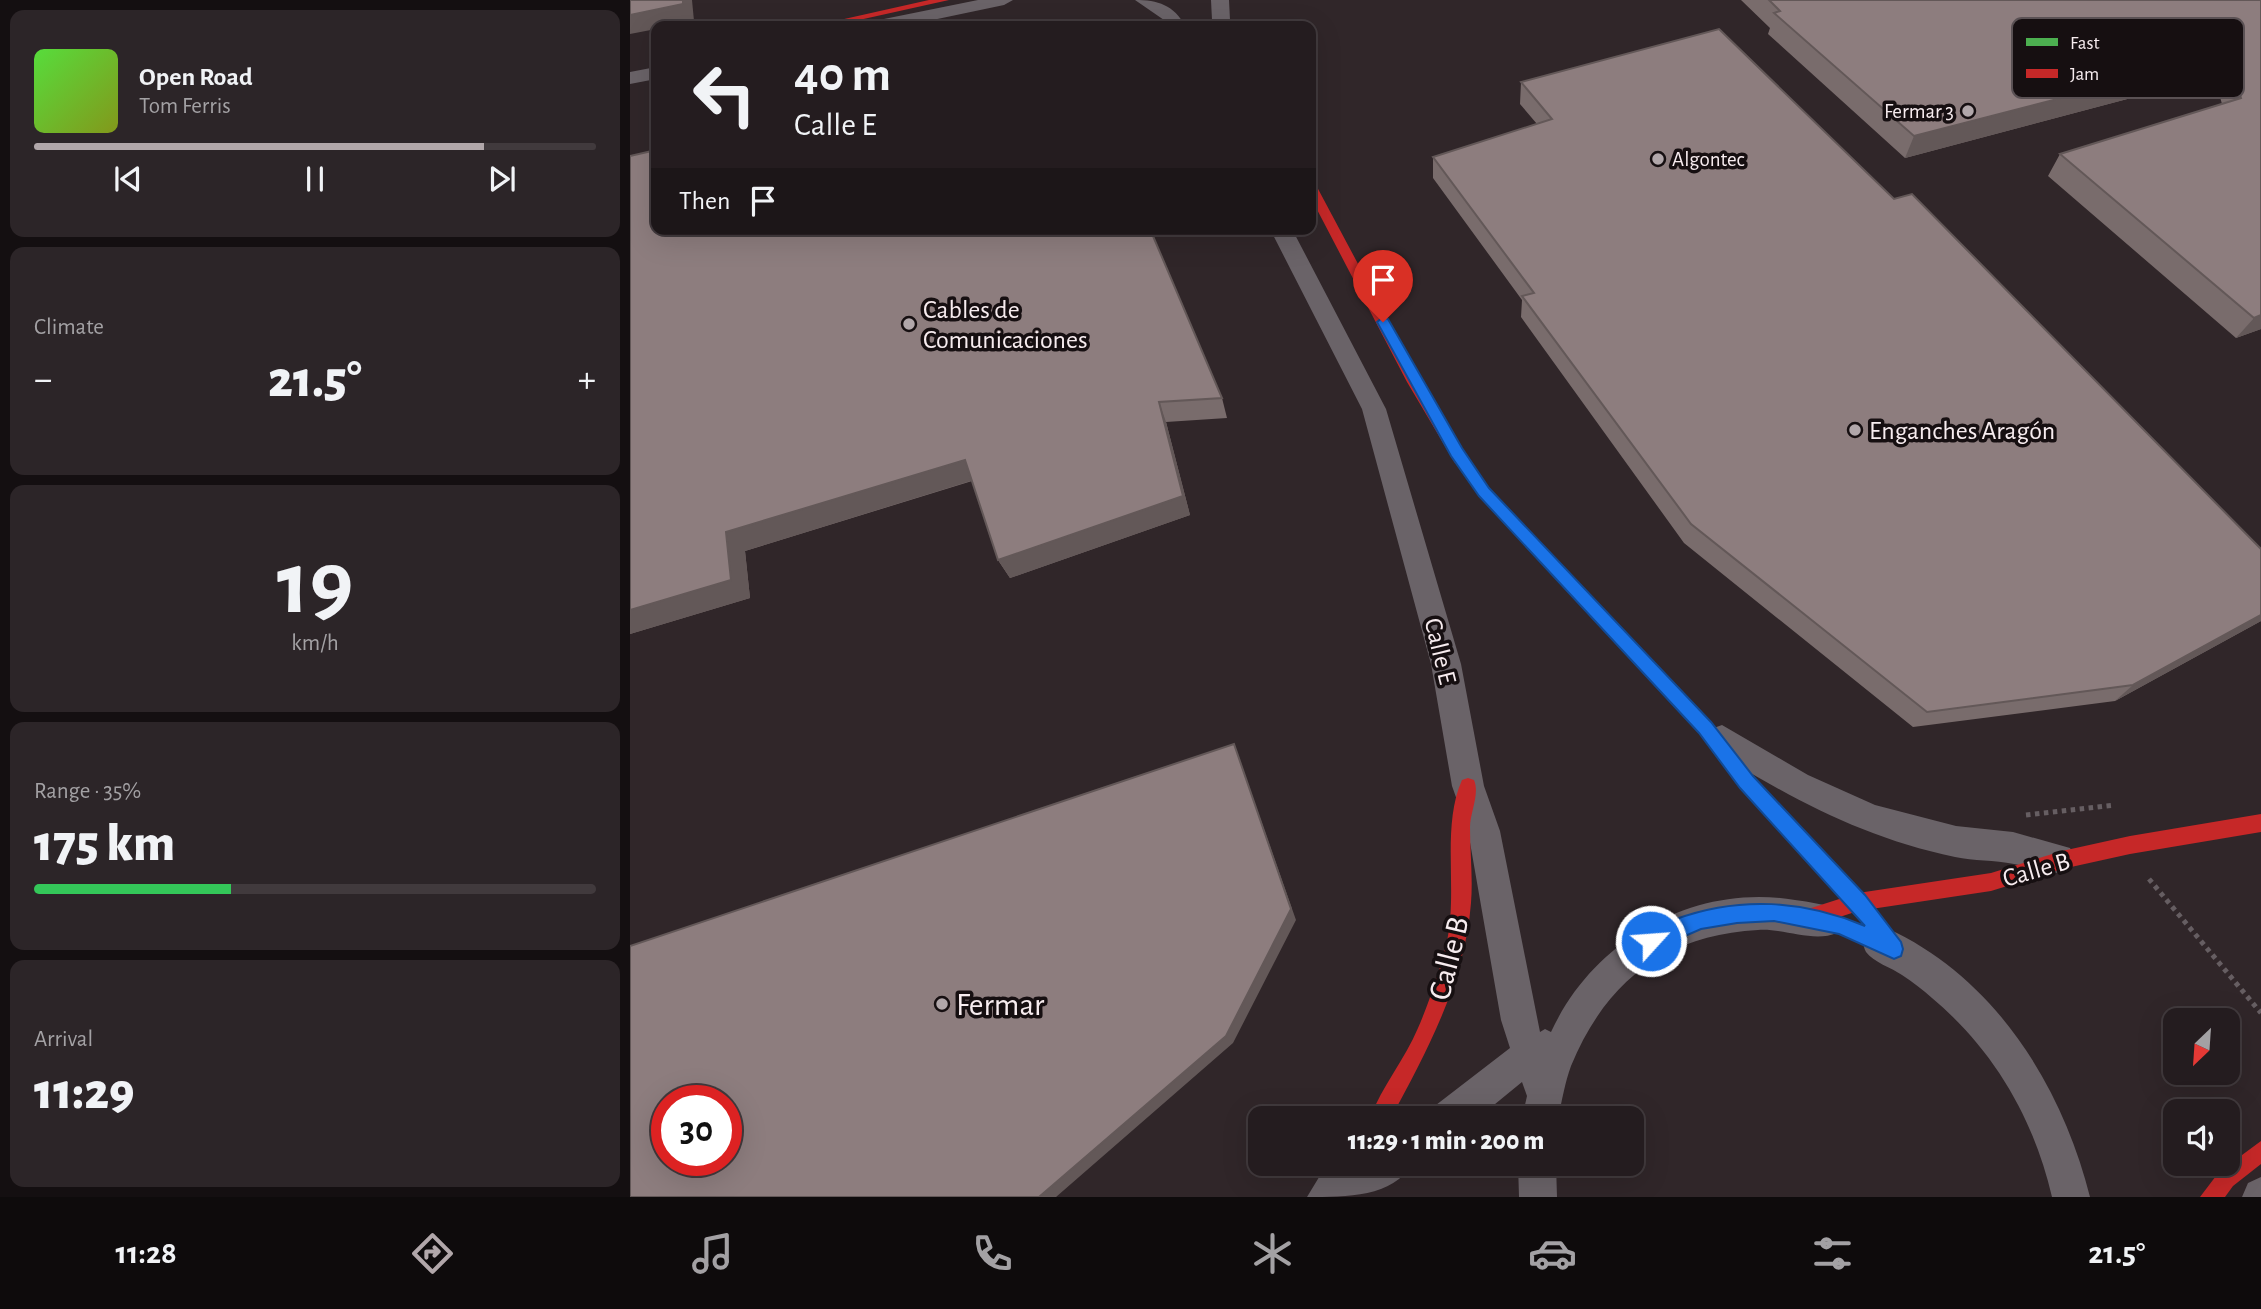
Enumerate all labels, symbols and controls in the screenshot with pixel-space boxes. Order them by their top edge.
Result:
legend [2012,18,2244,98]
text: Fast [2070,34,2100,53]
icon: left [679,49,770,140]
text: 40 m [794,51,891,100]
text: Open Road [139,64,253,90]
text: Jam [2070,65,2099,84]
text: Tom Ferris [139,95,231,118]
place label: Fermar 3 [1884,101,1954,122]
marker: Fermar 3 [1960,103,1976,119]
text: Calle E [794,109,877,141]
place label: Algontec [1672,149,1745,170]
marker: Algontec [1650,151,1666,167]
icon: previous [109,160,147,198]
icon: pause [296,160,334,198]
icon: next [483,160,521,198]
icon: arrive [744,182,782,220]
text: Then [679,188,730,214]
pin [1353,250,1413,322]
icon: arrive [1364,261,1402,299]
place label: Cables de Comunicaciones [923,297,1088,353]
text: Climate [34,316,104,339]
marker: Cables de Comunicaciones [901,316,917,332]
text: 21.5° [268,354,362,406]
text: − [34,361,52,399]
text: + [578,361,596,399]
place label: Enganches Aragón [1869,418,2055,444]
marker: Enganches Aragón [1847,422,1863,438]
text: 19 [277,539,353,630]
street label: Calle E [1419,616,1461,687]
text: km/h [291,632,339,655]
text: Range · 35% [34,780,141,803]
text: 175 km [34,818,175,870]
street label: Calle B [2000,848,2073,892]
position arrow [1614,904,1688,978]
street label: Calle B [1423,913,1475,1003]
place label: Fermar [956,989,1045,1021]
marker: Fermar [934,996,950,1012]
north arrow [2163,1008,2240,1085]
map controls [2163,1008,2240,1176]
text: Arrival [34,1028,93,1051]
text: 11:29 [34,1066,134,1118]
speed limit sign: 30 [651,1085,742,1176]
button: sound [2163,1099,2240,1176]
text: 11:29 · 1 min · 200 m [1348,1128,1544,1154]
icon: directions [408,1229,457,1278]
icon: music [688,1229,737,1278]
icon: phone [968,1229,1017,1278]
icon: climate [1248,1229,1297,1278]
icon: car [1528,1229,1577,1278]
icon: filters [1808,1229,1857,1278]
text: 11:28 [116,1237,177,1269]
text: 21.5° [2088,1237,2145,1269]

